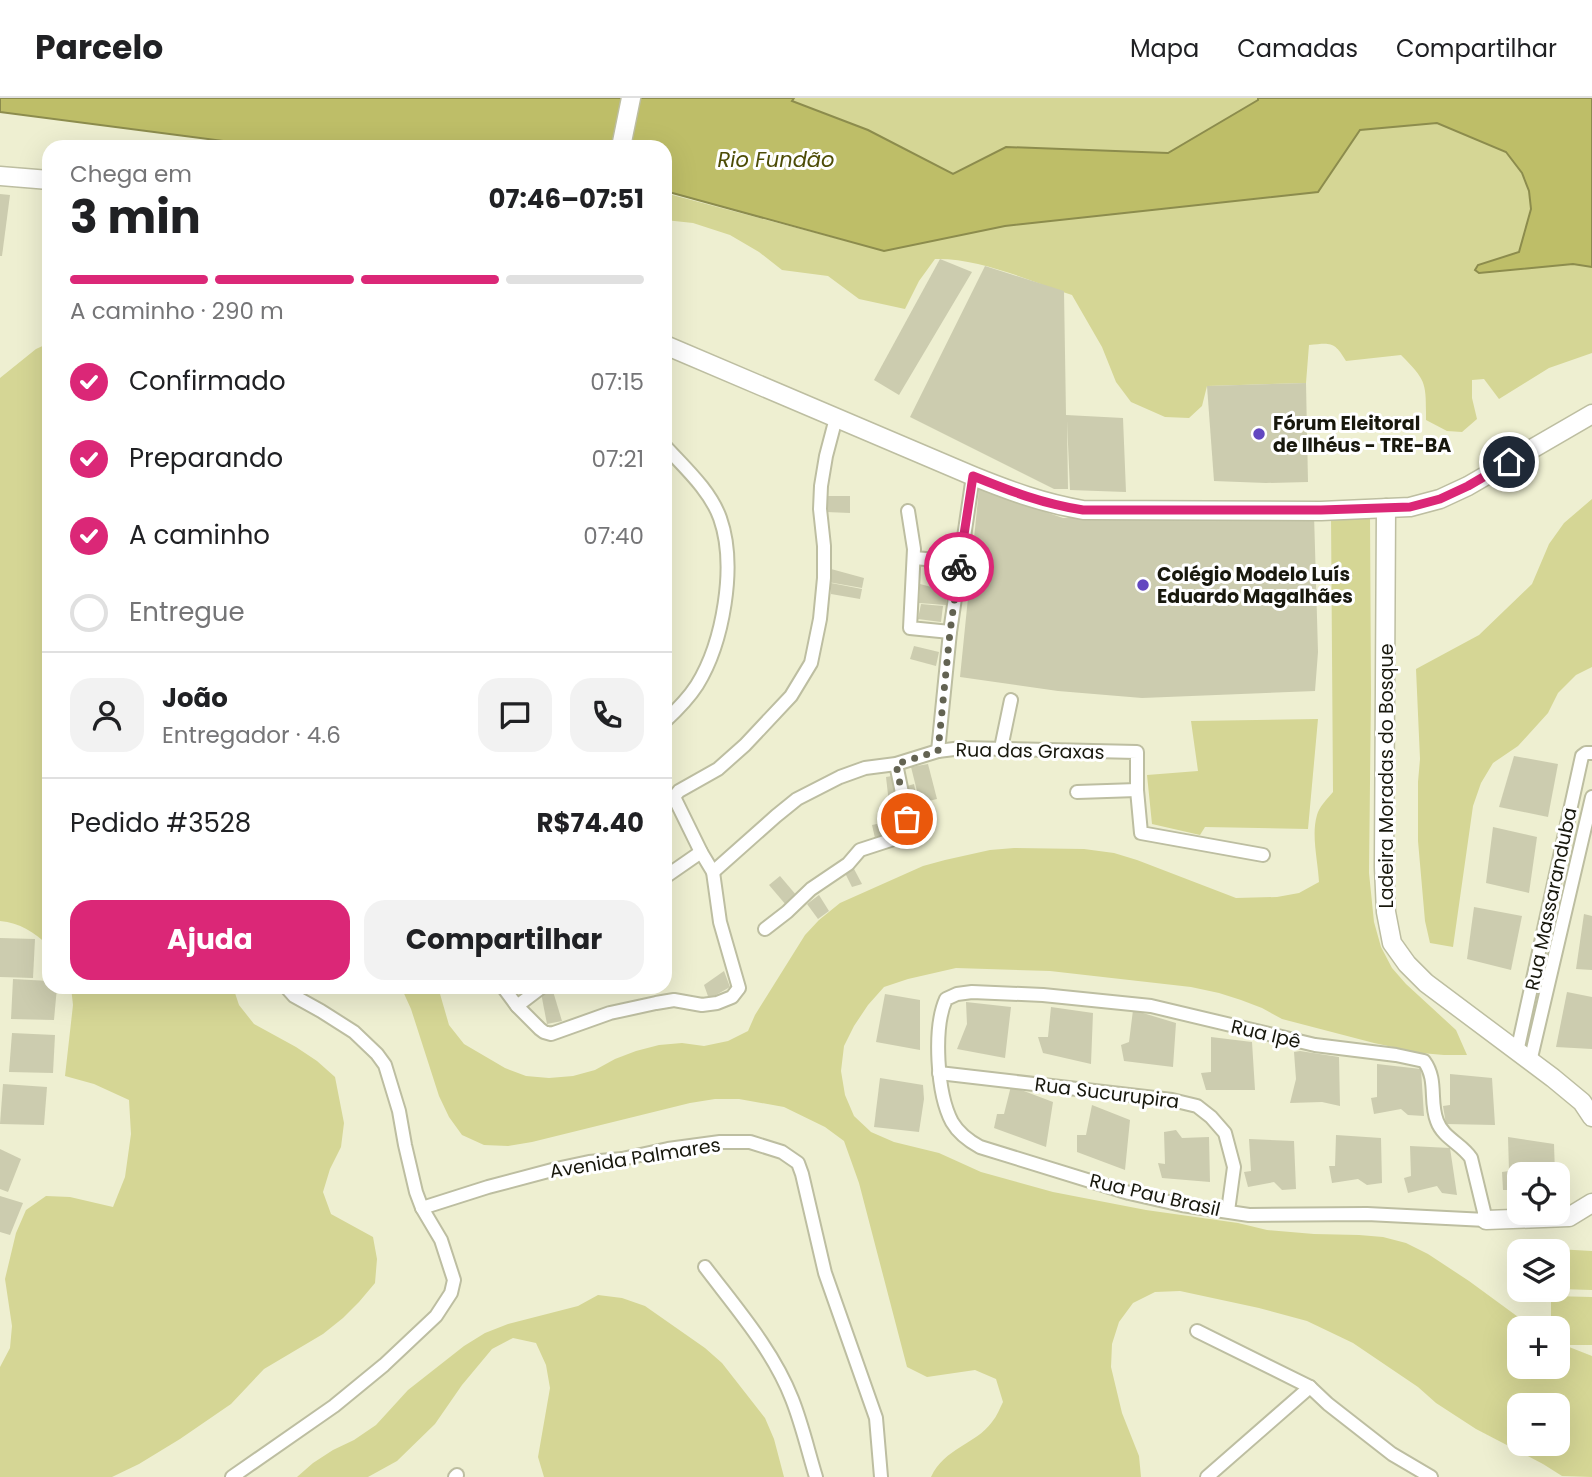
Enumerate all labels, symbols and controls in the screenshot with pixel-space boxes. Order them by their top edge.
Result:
text: Parcelo [35,24,163,71]
text: Mapa [1130,32,1199,65]
text: Camadas [1237,32,1358,65]
text: Compartilhar [1396,32,1557,65]
water label: Rio Fundão [718,145,834,174]
text: Chega em [70,158,192,190]
text: 07:46–07:51 [489,181,644,217]
text: 3 min [70,185,201,249]
text: A caminho · 290 m [70,295,284,327]
icon: check [70,363,108,401]
text: Confirmado [129,363,286,399]
text: 07:15 [590,366,644,398]
place label: Fórum Eleitoral de Ilhéus - TRE-BA [1273,410,1451,459]
marker: Fórum Eleitoral de Ilhéus - TRE-BA [1251,426,1267,442]
pin [1479,432,1539,492]
icon: check [70,440,108,478]
text: Preparando [129,440,283,476]
text: 07:21 [592,443,644,475]
icon: home [1490,443,1528,481]
icon: check [70,517,108,555]
text: A caminho [129,517,270,553]
text: 07:40 [583,520,644,552]
courier [924,532,994,602]
icon: bike [940,548,978,586]
place label: Colégio Modelo Luís Eduardo Magalhães [1157,561,1353,610]
marker: Colégio Modelo Luís Eduardo Magalhães [1135,577,1151,593]
text: Entregue [129,594,245,630]
street label: Ladeira Moradas do Bosque [1373,643,1400,909]
button: person [70,678,144,752]
button: chat [478,678,552,752]
button: phone [570,678,644,752]
text: João [162,680,228,716]
text: Entregador · 4.6 [162,719,341,751]
street label: Rua das Graxas [955,736,1105,766]
pin [877,789,937,849]
icon: bag [888,800,926,838]
text: Pedido #3528 [70,805,251,841]
text: R$74.40 [537,805,644,841]
street label: Rua Massaranduba [1518,805,1584,993]
button: Ajuda [70,900,350,980]
button: Compartilhar [364,900,644,980]
street label: Rua Ipê [1228,1013,1304,1055]
street label: Rua Sucurupira [1033,1071,1181,1115]
street label: Avenida Palmares [548,1131,722,1185]
map controls [1507,1162,1570,1456]
button: locate [1507,1162,1570,1225]
street label: Rua Pau Brasil [1087,1167,1223,1223]
button: layers [1507,1239,1570,1302]
button: + [1507,1316,1570,1379]
button: − [1507,1393,1570,1456]

